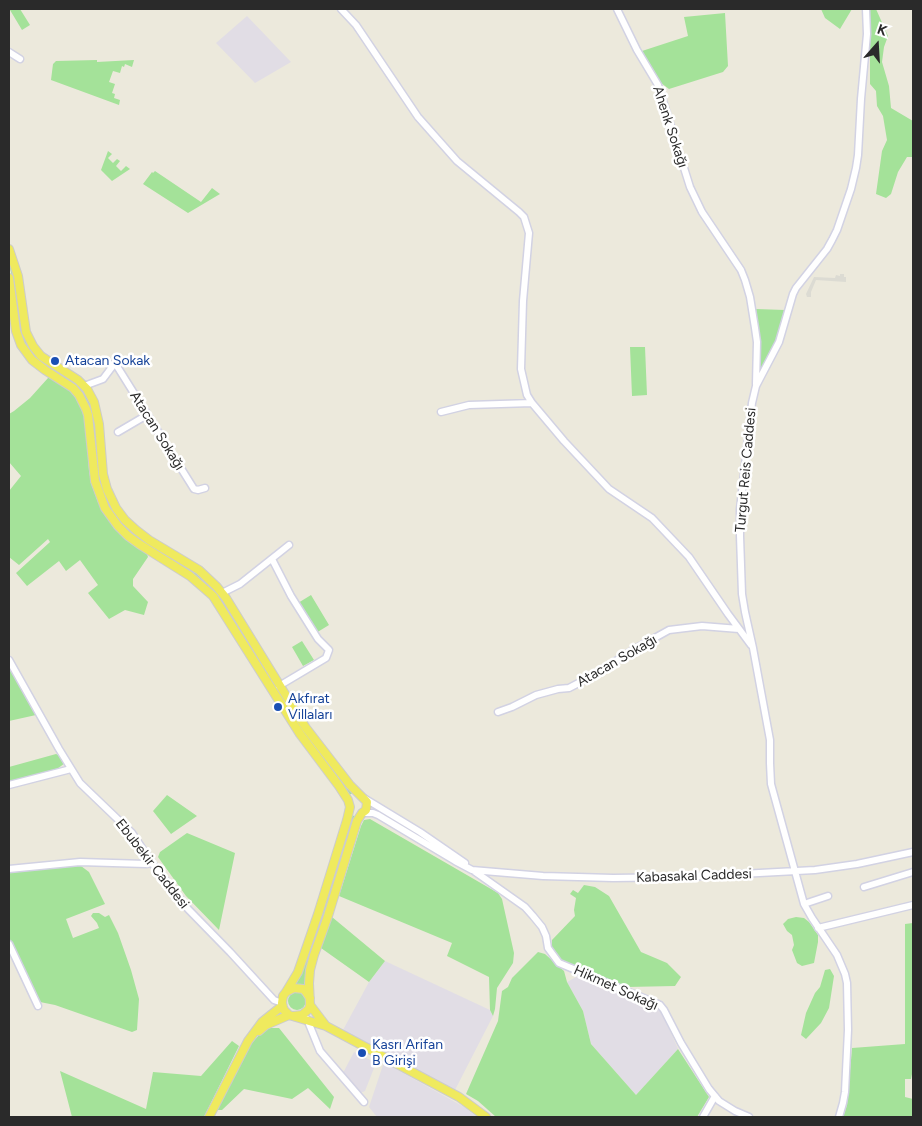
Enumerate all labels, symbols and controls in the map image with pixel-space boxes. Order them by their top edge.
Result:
north arrow [852,20,902,70]
text: K [875,21,889,40]
street label: Ahenk Sokağı [649,84,691,170]
place label: Atacan Sokak [65,353,150,369]
marker: Atacan Sokak [49,355,61,367]
street label: Atacan Sokağı [126,388,188,474]
street label: Turgut Reis Caddesi [732,407,760,533]
street label: Atacan Sokağı [574,631,660,691]
place label: Akfırat Villaları [288,691,332,724]
marker: Akfırat Villaları [272,701,284,713]
street label: Ebubekir Caddesi [112,816,192,912]
street label: Kabasakal Caddesi [636,866,752,886]
street label: Hikmet Sokağı [571,962,661,1014]
place label: Kasrı Arifan B Girişi [372,1037,443,1070]
marker: Kasrı Arifan B Girişi [356,1047,368,1059]

